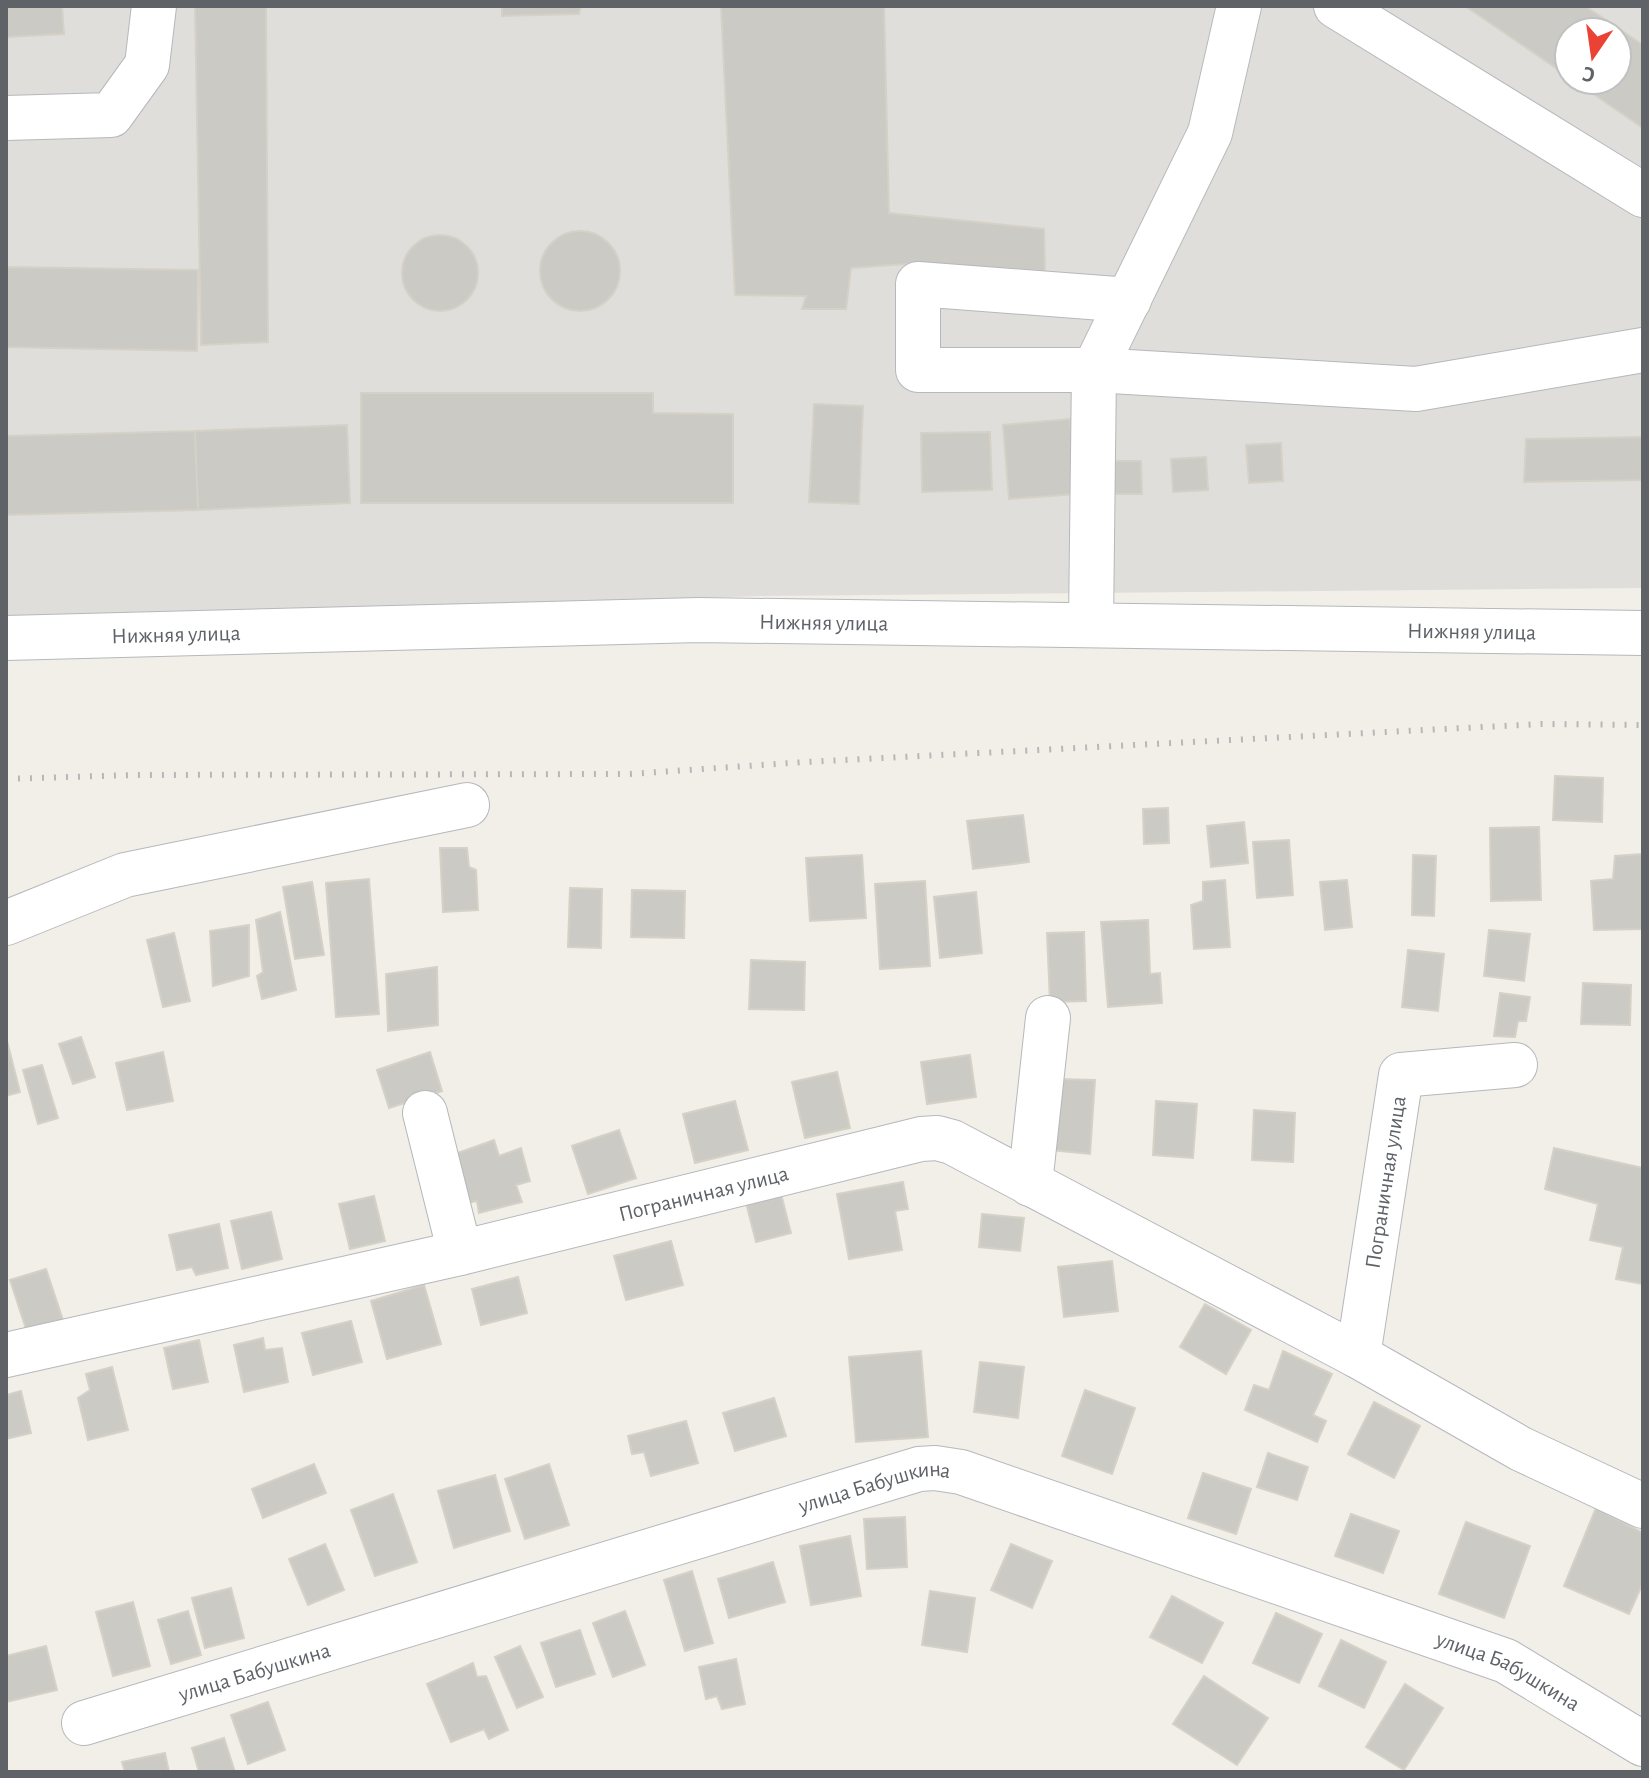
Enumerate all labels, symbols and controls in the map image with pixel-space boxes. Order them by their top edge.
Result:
north arrow [1553,16,1633,96]
text: С [1580,62,1597,87]
street label: Нижняя улица [759,611,889,635]
street label: Нижняя улица [1407,620,1536,644]
street label: Нижняя улица [111,622,241,647]
street label: Пограничная улица [1362,1094,1410,1270]
street label: Пограничная улица [616,1162,791,1225]
street label: улица Бабушкина [795,1458,952,1517]
street label: улица Бабушкина [1433,1627,1584,1715]
street label: улица Бабушкина [175,1639,333,1706]

